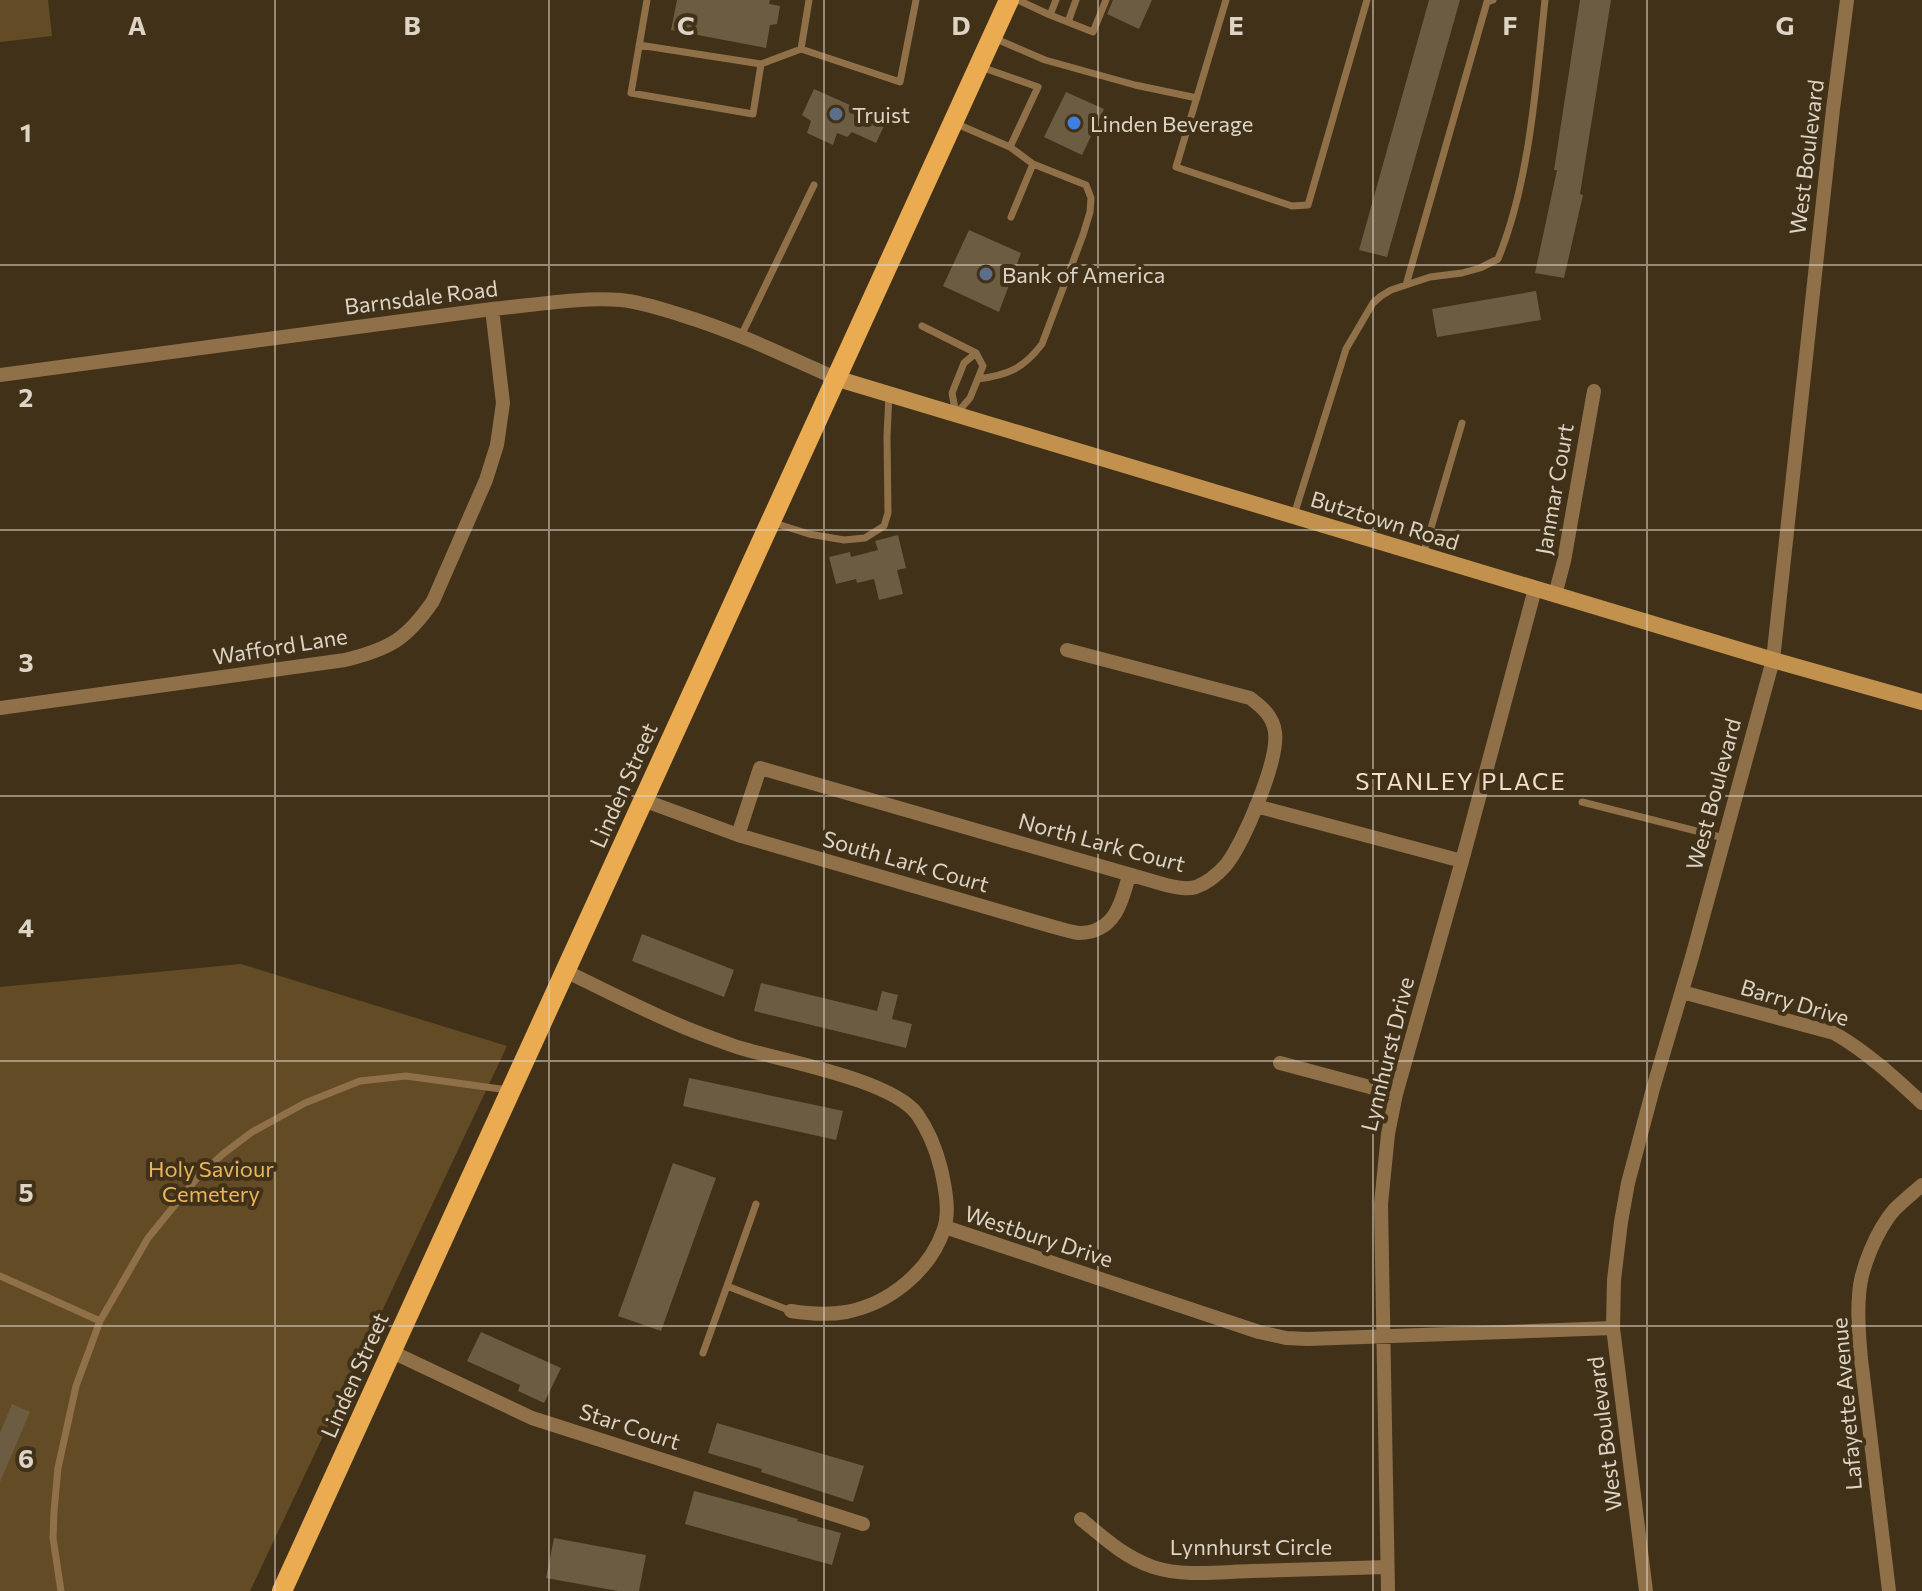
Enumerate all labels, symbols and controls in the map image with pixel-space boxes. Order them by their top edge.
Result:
text: A [128,9,147,40]
text: B [403,9,421,40]
text: C [677,9,695,40]
text: D [951,9,971,40]
text: E [1228,9,1244,40]
text: F [1502,9,1518,40]
text: G [1776,9,1794,40]
street label: West Boulevard [1783,78,1829,236]
place label: Truist [852,101,910,128]
marker: Truist [827,105,845,123]
place label: Linden Beverage [1090,110,1253,137]
marker: Linden Beverage [1065,114,1083,132]
text: 1 [20,116,32,147]
place label: Bank of America [1002,261,1165,288]
marker: Bank of America [977,265,995,283]
street label: Barnsdale Road [343,274,499,320]
text: 2 [19,381,33,412]
street label: Janmar Court [1529,421,1579,557]
street label: Butztown Road [1307,485,1463,555]
street label: Wafford Lane [211,622,349,670]
text: 3 [18,646,34,677]
street label: West Boulevard [1680,715,1746,873]
street label: Linden Street [583,718,663,852]
district label: STANLEY PLACE [1355,766,1567,795]
street label: North Lark Court [1016,807,1188,877]
street label: South Lark Court [820,824,992,898]
text: 4 [18,911,34,942]
street label: Barry Drive [1737,973,1853,1031]
street label: Lynnhurst Drive [1355,974,1419,1134]
park label: Holy Saviour Cemetery [148,1155,274,1207]
text: 5 [18,1176,34,1207]
street label: Westbury Drive [961,1199,1117,1273]
street label: Linden Street [314,1308,394,1442]
street label: Lafayette Avenue [1825,1316,1867,1492]
street label: West Boulevard [1581,1355,1627,1513]
street label: Star Court [576,1397,684,1455]
text: 6 [18,1442,34,1473]
street label: Lynnhurst Circle [1170,1533,1332,1560]

